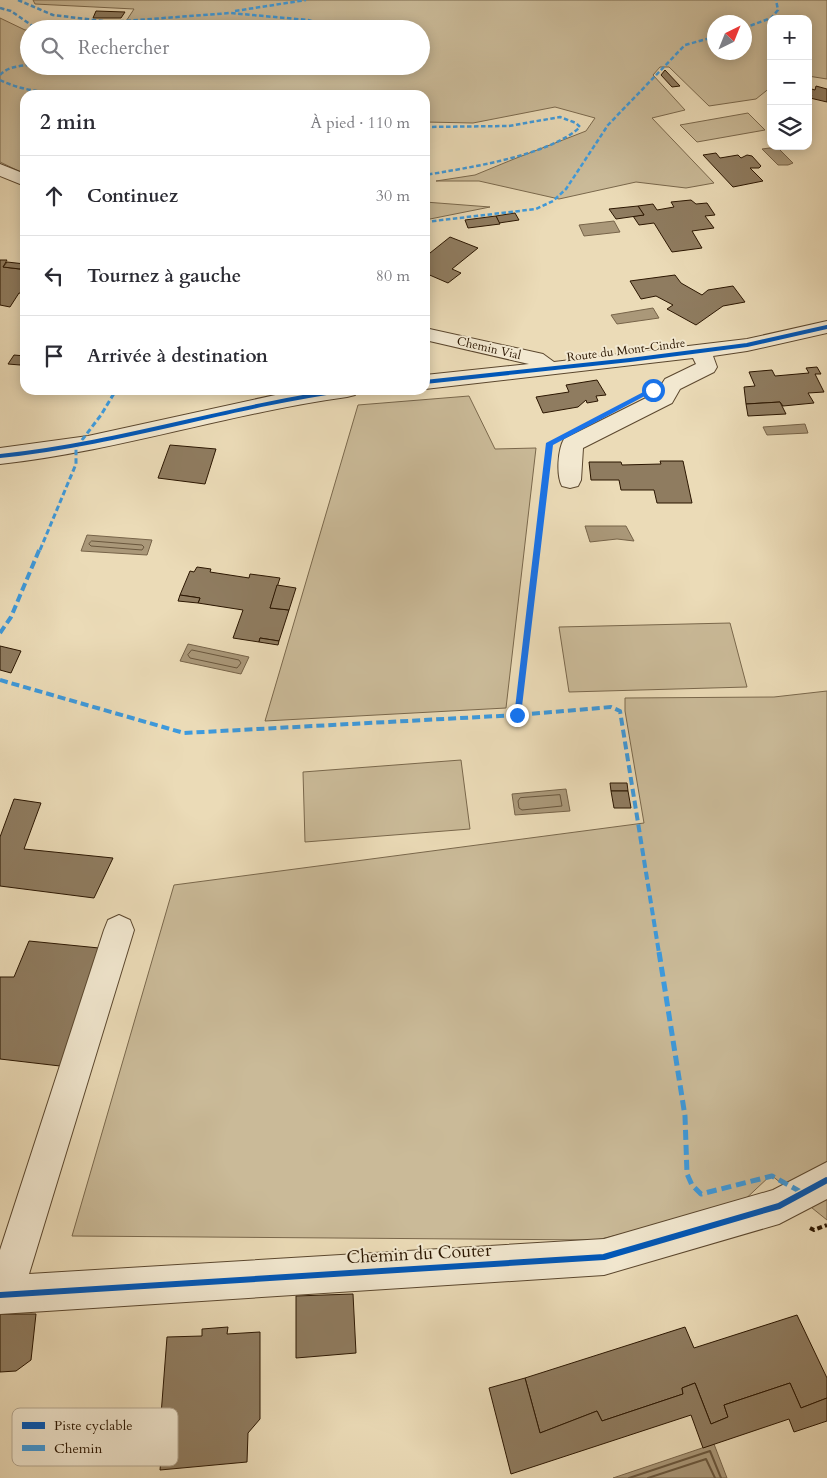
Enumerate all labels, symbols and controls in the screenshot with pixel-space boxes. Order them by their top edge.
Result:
north arrow [707,15,752,60]
map controls [767,15,812,150]
button: + [767,15,812,60]
search box [20,20,430,75]
icon: search [38,34,66,62]
text: Rechercher [78,35,169,61]
button: − [767,60,812,105]
button: layers [767,105,812,150]
text: 2 min [40,108,96,137]
text: À pied · 110 m [310,112,410,134]
icon: ahead [40,182,68,210]
text: Continuez [87,183,178,209]
text: 30 m [376,185,410,207]
icon: left [40,262,68,290]
text: Tournez à gauche [87,263,241,289]
text: 80 m [376,265,410,287]
street label: Chemin Vial [455,333,523,363]
street label: Route du Mont-Cindre [566,335,686,365]
icon: arrive [40,342,68,370]
text: Arrivée à destination [87,343,268,369]
route start [642,379,665,402]
route end [506,704,529,727]
street label: Chemin du Couter [346,1238,493,1270]
legend [12,1408,178,1466]
text: Piste cyclable [54,1416,133,1435]
text: Chemin [54,1439,103,1458]

